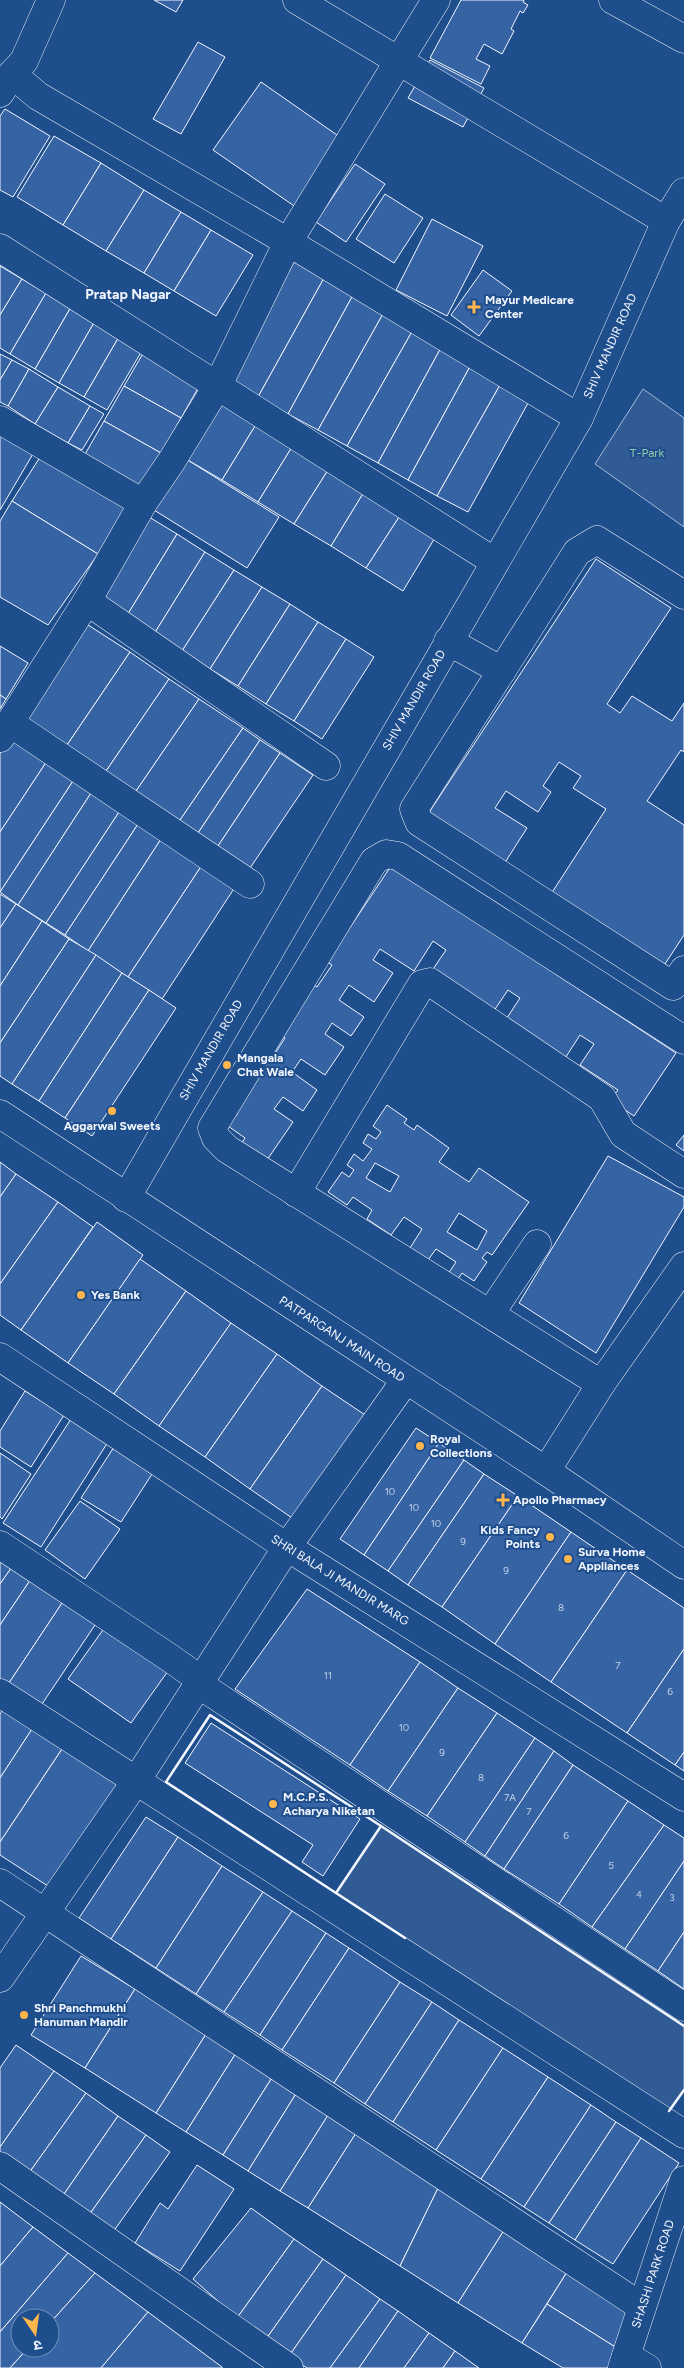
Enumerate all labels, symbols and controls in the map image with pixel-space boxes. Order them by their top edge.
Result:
district label: Pratap Nagar [85,286,171,303]
street label: SHIV MANDIR ROAD [580,291,640,401]
place label: Mayur Medicare Center [485,293,574,321]
marker: Mayur Medicare Center [467,300,481,314]
park label: T-Park [630,446,664,460]
street label: SHIV MANDIR ROAD [380,647,448,753]
street label: SHIV MANDIR ROAD [177,997,245,1103]
place label: Mangala Chat Wale [237,1051,294,1079]
marker: Mangala Chat Wale [221,1059,233,1071]
marker: Aggarwal Sweets [106,1105,118,1117]
place label: Aggarwal Sweets [64,1119,161,1133]
place label: Yes Bank [91,1288,140,1302]
marker: Yes Bank [75,1289,87,1301]
street label: PATPARGANJ MAIN ROAD [277,1293,407,1385]
place label: Royal Collections [430,1432,493,1460]
marker: Royal Collections [414,1440,426,1452]
house number: 10 [385,1485,395,1498]
place label: Apollo Pharmacy [513,1493,607,1507]
marker: Apollo Pharmacy [497,1494,509,1506]
house number: 10 [409,1501,419,1514]
house number: 10 [431,1517,441,1530]
place label: Kids Fancy Points [480,1523,540,1551]
marker: Kids Fancy Points [544,1531,556,1543]
street label: SHRI BALA JI MANDIR MARG [269,1532,411,1628]
house number: 9 [460,1535,466,1548]
place label: Surva Home Appliances [578,1545,646,1573]
marker: Surva Home Appliances [562,1553,574,1565]
house number: 9 [503,1564,509,1577]
house number: 8 [558,1601,564,1614]
house number: 7 [615,1659,621,1672]
house number: 11 [324,1669,332,1682]
house number: 6 [667,1685,673,1698]
house number: 10 [399,1721,409,1734]
house number: 9 [439,1746,445,1759]
house number: 8 [478,1771,484,1784]
place label: M.C.P.S. Acharya Niketan [283,1790,375,1818]
house number: 7A [504,1791,516,1804]
marker: M.C.P.S. Acharya Niketan [267,1798,279,1810]
house number: 7 [526,1805,532,1818]
house number: 6 [563,1829,569,1842]
house number: 5 [608,1859,614,1872]
house number: 4 [636,1888,642,1901]
house number: 3 [669,1891,675,1904]
place label: Shri Panchmukhi Hanuman Mandir [34,2001,128,2029]
marker: Shri Panchmukhi Hanuman Mandir [18,2009,30,2021]
street label: SHASHI PARK ROAD [629,2218,677,2330]
north arrow [10,2308,60,2358]
text: उ [31,2336,44,2355]

